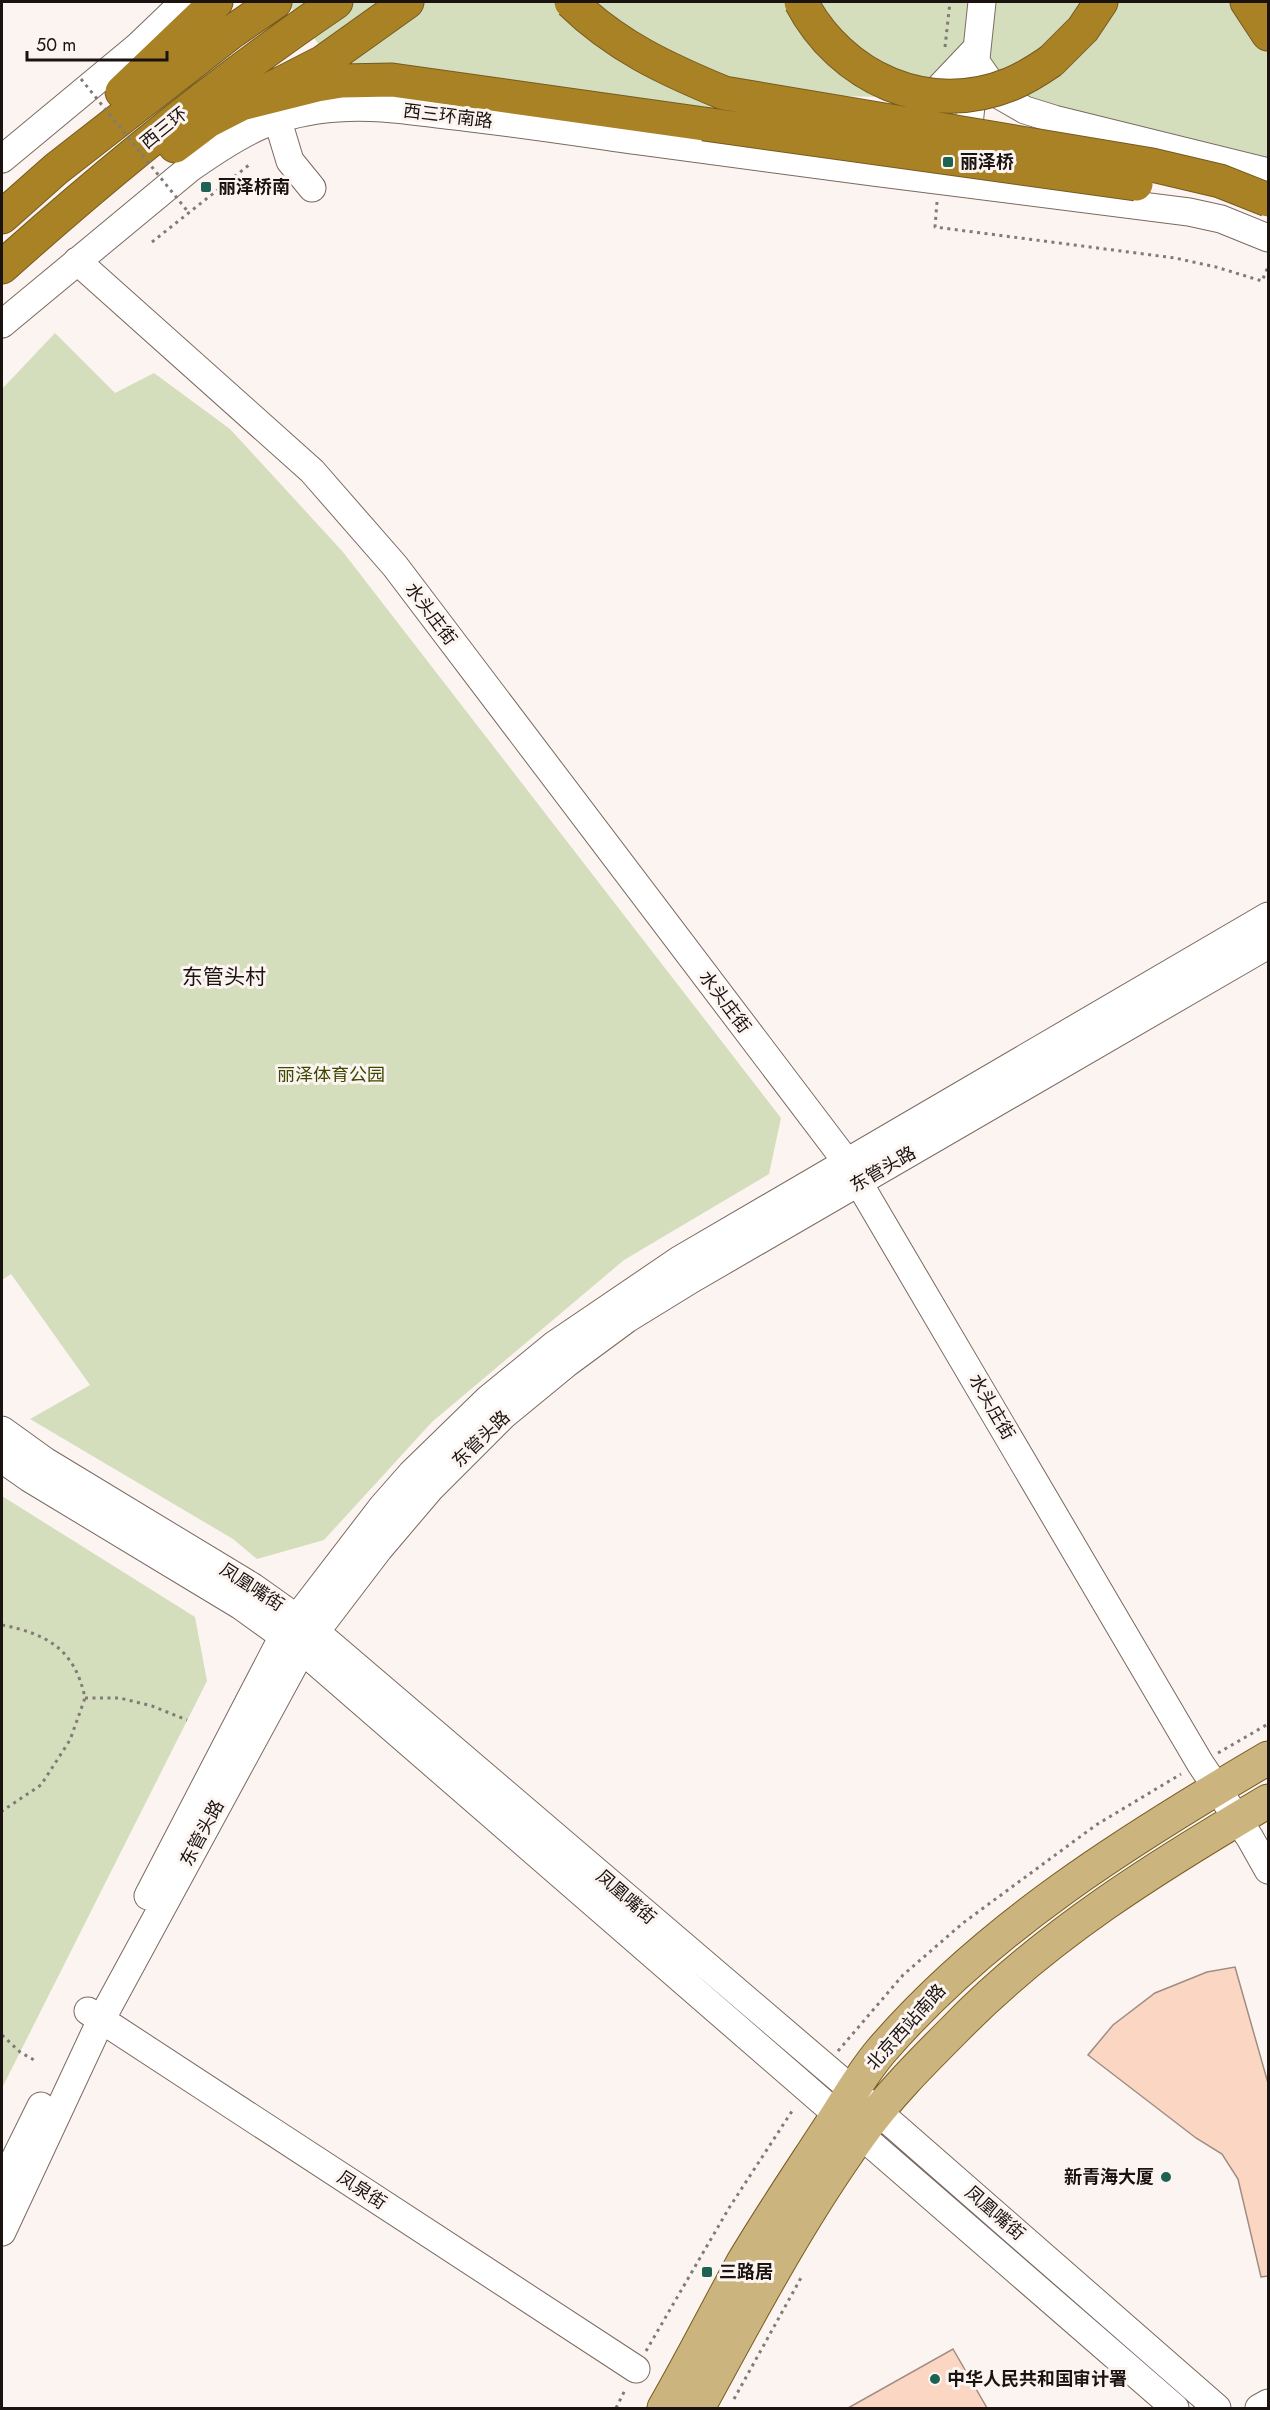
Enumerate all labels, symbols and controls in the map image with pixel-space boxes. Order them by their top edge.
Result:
scale bar [27,24,166,62]
text: 50 m [36,32,76,58]
street label: 西三环南路 [402,98,494,134]
street label: 西三环 [135,101,193,155]
place label: 丽泽桥 [960,149,1014,175]
marker: 丽泽桥 [941,155,955,169]
place label: 丽泽桥南 [218,174,290,200]
marker: 丽泽桥南 [199,180,213,194]
street label: 水头庄街 [399,577,463,651]
district label: 东管头村 [182,962,266,992]
street label: 水头庄街 [693,965,757,1039]
park label: 丽泽体育公园 [277,1062,385,1088]
street label: 东管头路 [845,1140,921,1198]
street label: 水头庄街 [963,1369,1021,1445]
street label: 东管头路 [446,1405,516,1473]
street label: 凤凰嘴街 [215,1556,289,1618]
street label: 东管头路 [174,1795,230,1871]
street label: 凤凰嘴街 [590,1864,662,1930]
street label: 北京西站南路 [860,1978,952,2076]
street label: 凤泉街 [332,2164,392,2216]
place label: 新青海大厦 [1064,2164,1154,2190]
marker: 新青海大厦 [1159,2170,1173,2184]
street label: 凤凰嘴街 [959,2180,1031,2246]
place label: 三路居 [719,2259,773,2285]
marker: 三路居 [700,2265,714,2279]
place label: 中华人民共和国审计署 [947,2366,1127,2392]
marker: 中华人民共和国审计署 [928,2372,942,2386]

